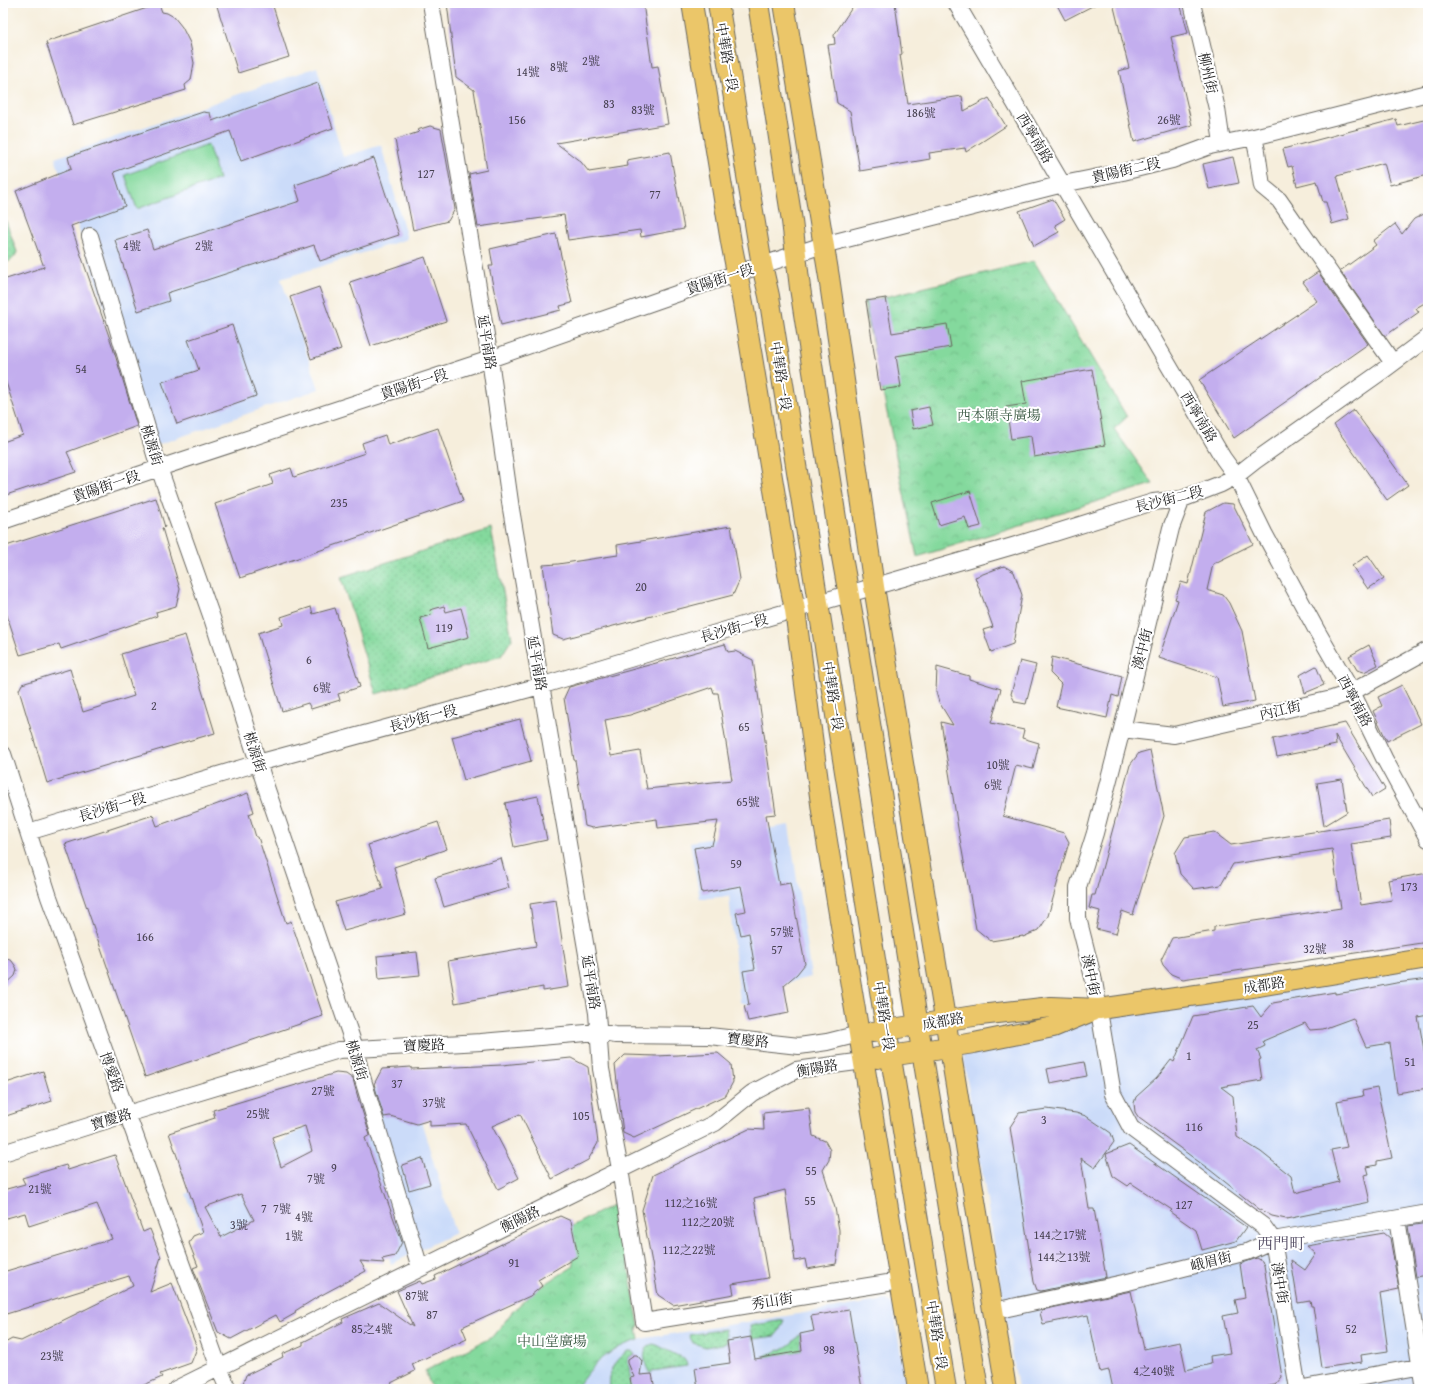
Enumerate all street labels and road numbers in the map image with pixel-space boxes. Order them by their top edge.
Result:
street label: 中華路一段 [711,21,743,93]
street label: 柳州街 [1194,50,1222,96]
street label: 西寧南路 [1012,109,1058,167]
street label: 貴陽街二段 [1090,152,1162,188]
street label: 貴陽街一段 [684,259,756,299]
street label: 延平南路 [473,313,501,371]
street label: 中華路一段 [766,340,796,412]
street label: 貴陽街一段 [378,364,450,404]
street label: 西寧南路 [1176,388,1222,446]
street label: 桃源街 [136,422,168,468]
street label: 貴陽街一段 [70,465,142,507]
street label: 長沙街二段 [1133,481,1205,517]
street label: 長沙街一段 [698,609,770,647]
street label: 漢中街 [1127,626,1157,672]
street label: 延平南路 [522,634,552,692]
street label: 中華路一段 [818,660,848,732]
street label: 西寧南路 [1333,672,1377,730]
street label: 內江街 [1257,696,1303,724]
street label: 長沙街一段 [387,699,459,737]
street label: 桃源街 [239,729,271,775]
street label: 長沙街一段 [76,787,148,827]
street label: 漢中街 [1077,952,1105,998]
street label: 延平南路 [577,953,605,1011]
street label: 成都路 [1242,972,1286,998]
street label: 中華路一段 [869,980,899,1052]
street label: 成都路 [921,1008,965,1034]
street label: 寶慶路 [726,1028,770,1052]
street label: 寶慶路 [403,1034,445,1056]
street label: 桃源街 [341,1037,373,1083]
street label: 博愛路 [95,1049,129,1095]
street label: 衡陽路 [795,1055,839,1081]
street label: 寶慶路 [88,1103,134,1135]
street label: 衡陽路 [497,1201,543,1237]
street label: 峨眉街 [1188,1246,1234,1276]
street label: 漢中街 [1267,1261,1293,1305]
street label: 秀山街 [750,1288,794,1314]
street label: 中華路一段 [922,1299,952,1371]

